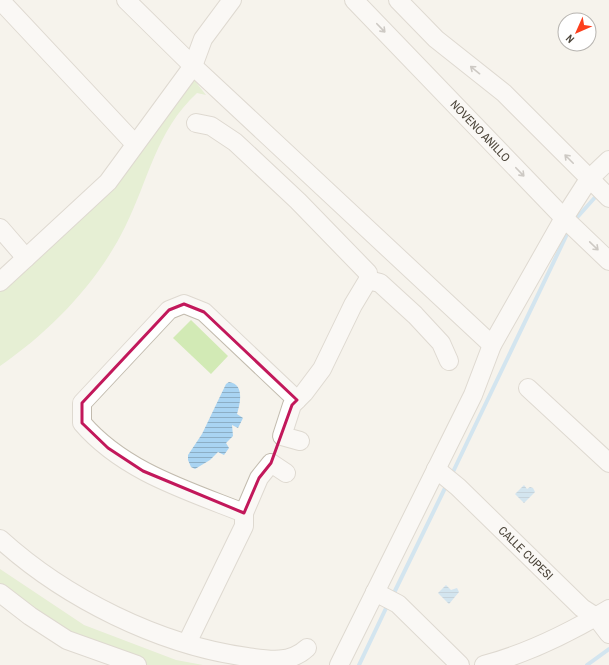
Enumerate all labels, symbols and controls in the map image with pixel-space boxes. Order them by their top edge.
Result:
north arrow [557,12,597,52]
one-way arrow [376,23,386,33]
text: N [563,32,577,46]
one-way arrow [469,66,480,75]
street label: NOVENO ANILLO [447,97,514,166]
one-way arrow [564,154,574,164]
one-way arrow [515,167,524,177]
one-way arrow [589,242,599,251]
street label: CALLE CUPESI [495,523,557,583]

